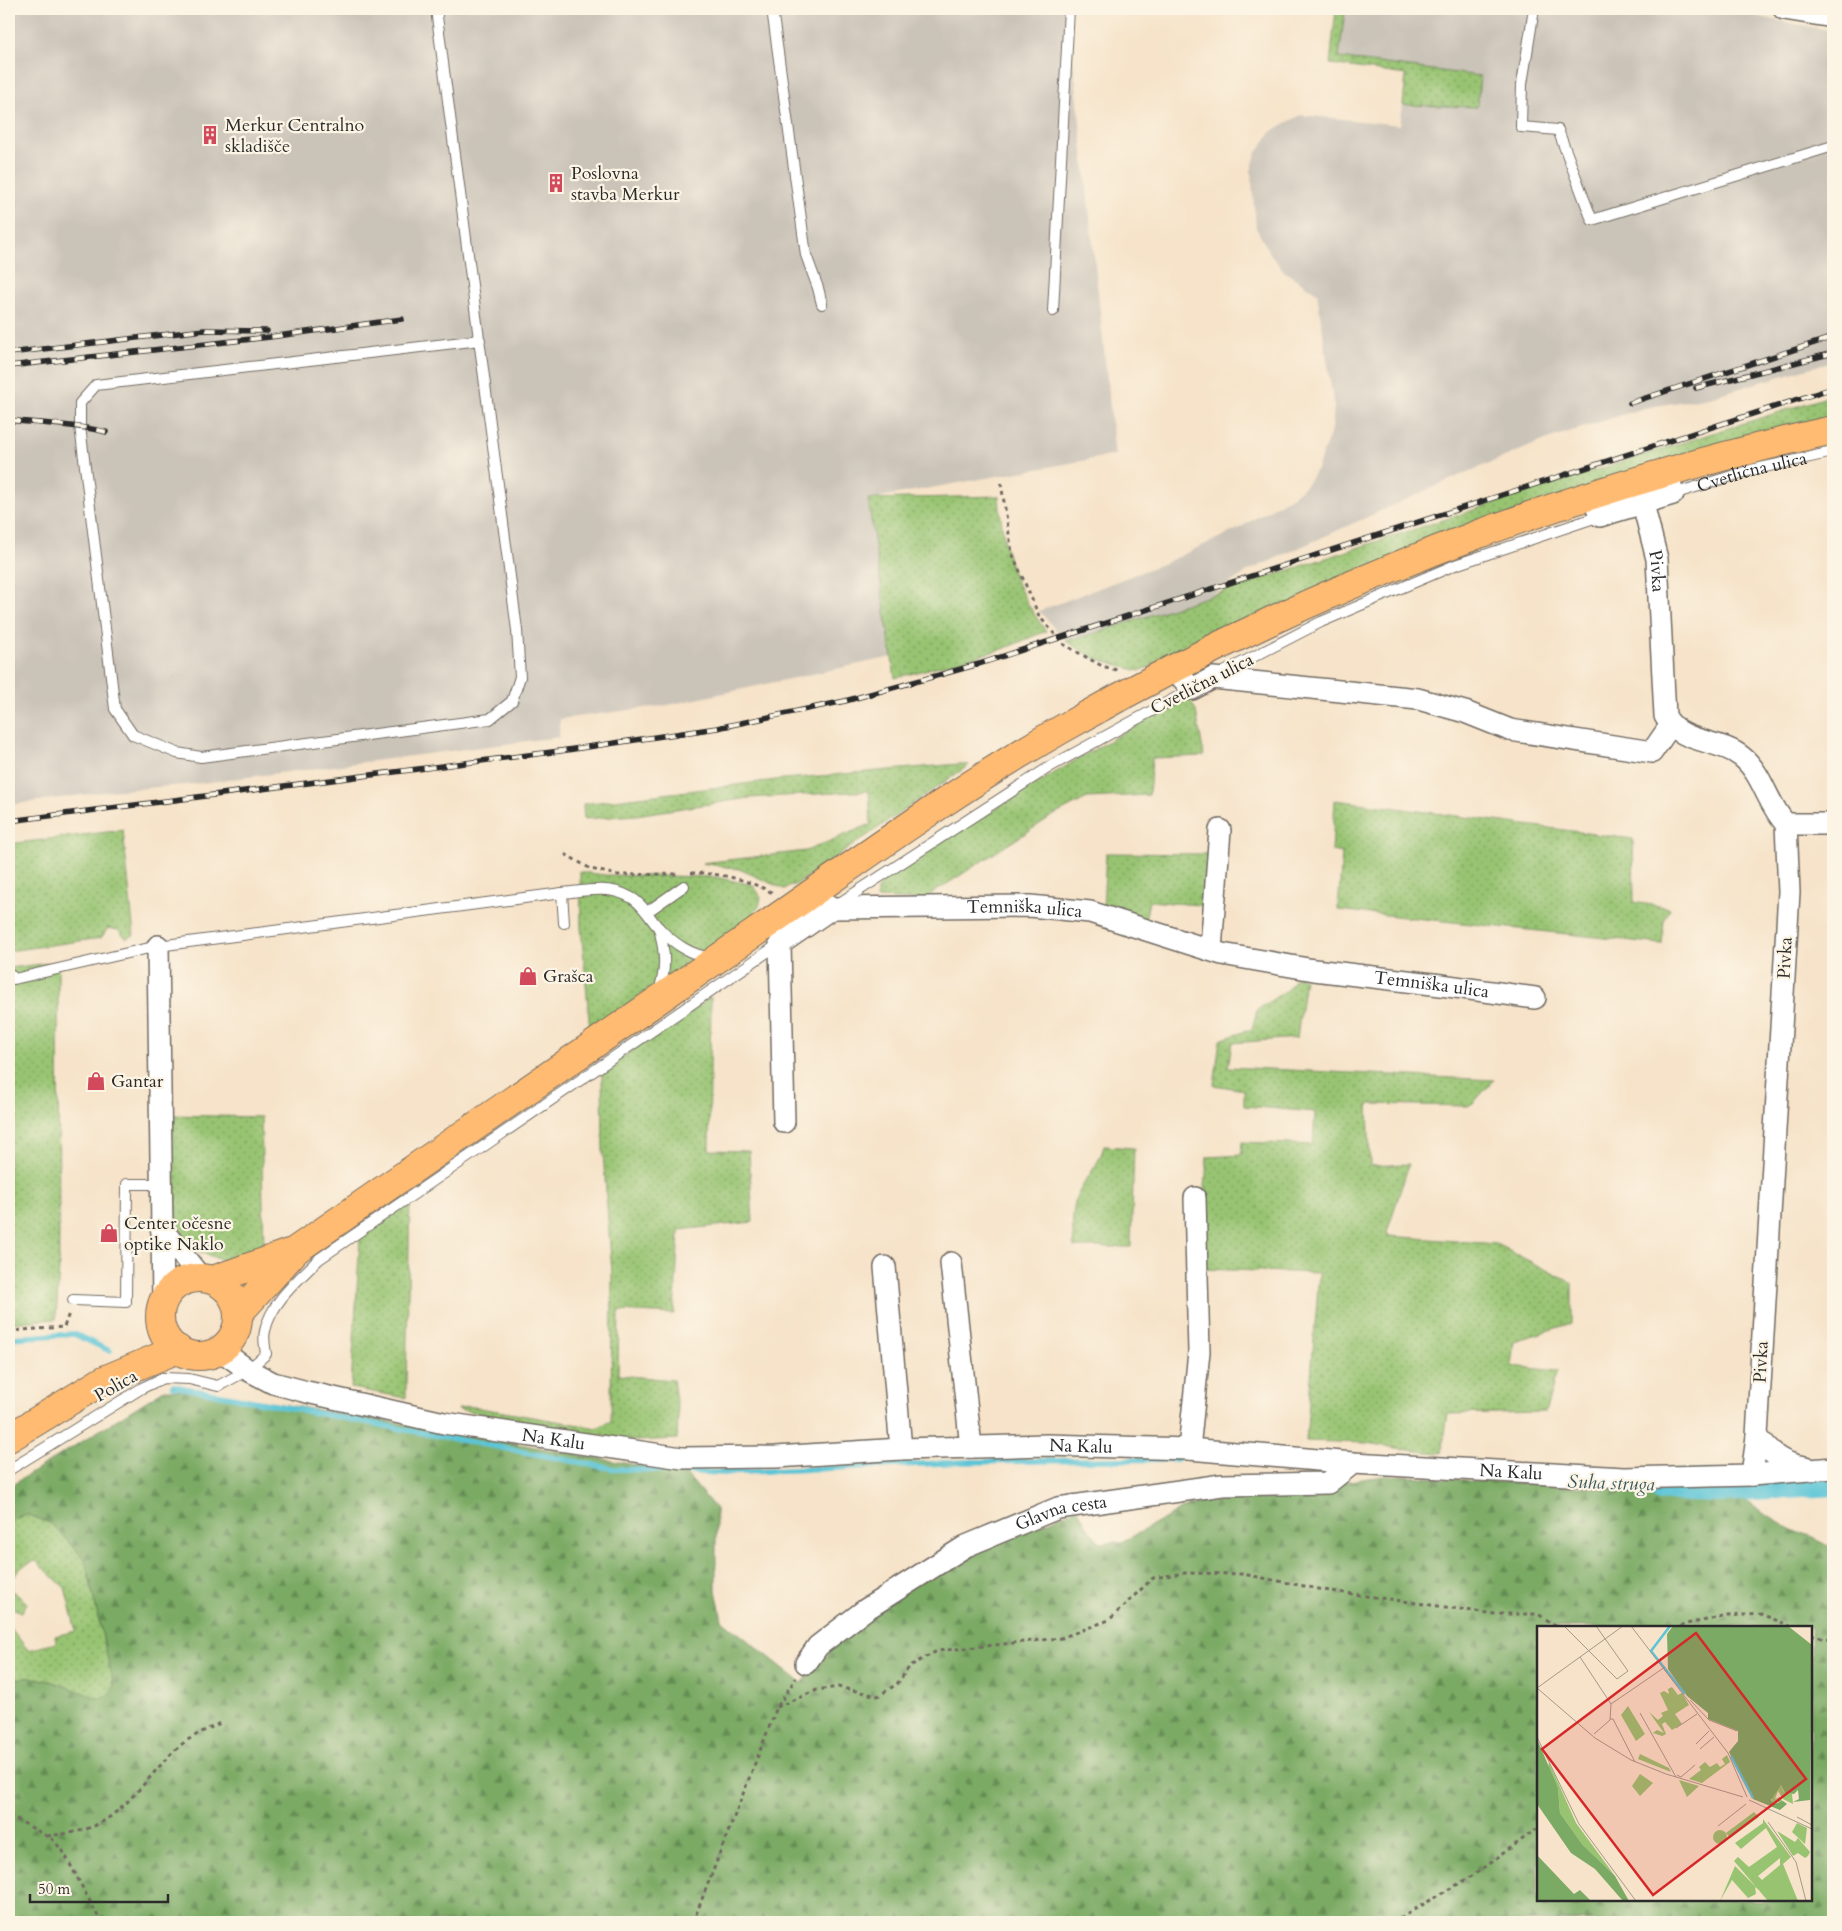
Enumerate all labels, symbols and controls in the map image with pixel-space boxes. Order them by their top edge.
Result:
place label: Merkur Centralno skladišče [225,113,365,159]
building icon: Merkur Centralno skladišče [199,124,221,146]
place label: Poslovna stavba Merkur [571,161,680,207]
building icon: Poslovna stavba Merkur [545,172,567,194]
street label: Cvetlična ulica [1694,446,1809,498]
street label: Pivka [1643,547,1671,593]
street label: Cvetlična ulica [1146,647,1258,721]
street label: Temniška ulica [967,893,1084,924]
street label: Pivka [1771,936,1799,980]
place label: Grašca [543,964,594,989]
shop icon: Grašca [517,965,539,987]
street label: Temniška ulica [1373,965,1491,1004]
place label: Gantar [111,1069,164,1094]
shop icon: Gantar [85,1070,107,1092]
place label: Center očesne optike Naklo [124,1211,232,1257]
shop icon: Center očesne optike Naklo [98,1222,120,1244]
street label: Pivka [1747,1340,1775,1384]
street label: Polica [90,1364,142,1408]
street label: Na Kalu [520,1422,587,1456]
street label: Na Kalu [1049,1433,1113,1459]
street label: Na Kalu [1479,1458,1544,1486]
water label: Suha struga [1567,1468,1656,1498]
street label: Glavna cesta [1011,1489,1109,1537]
inset map [1537,1626,1812,1901]
scale bar [30,1871,168,1903]
text: 50 m [38,1879,70,1899]

